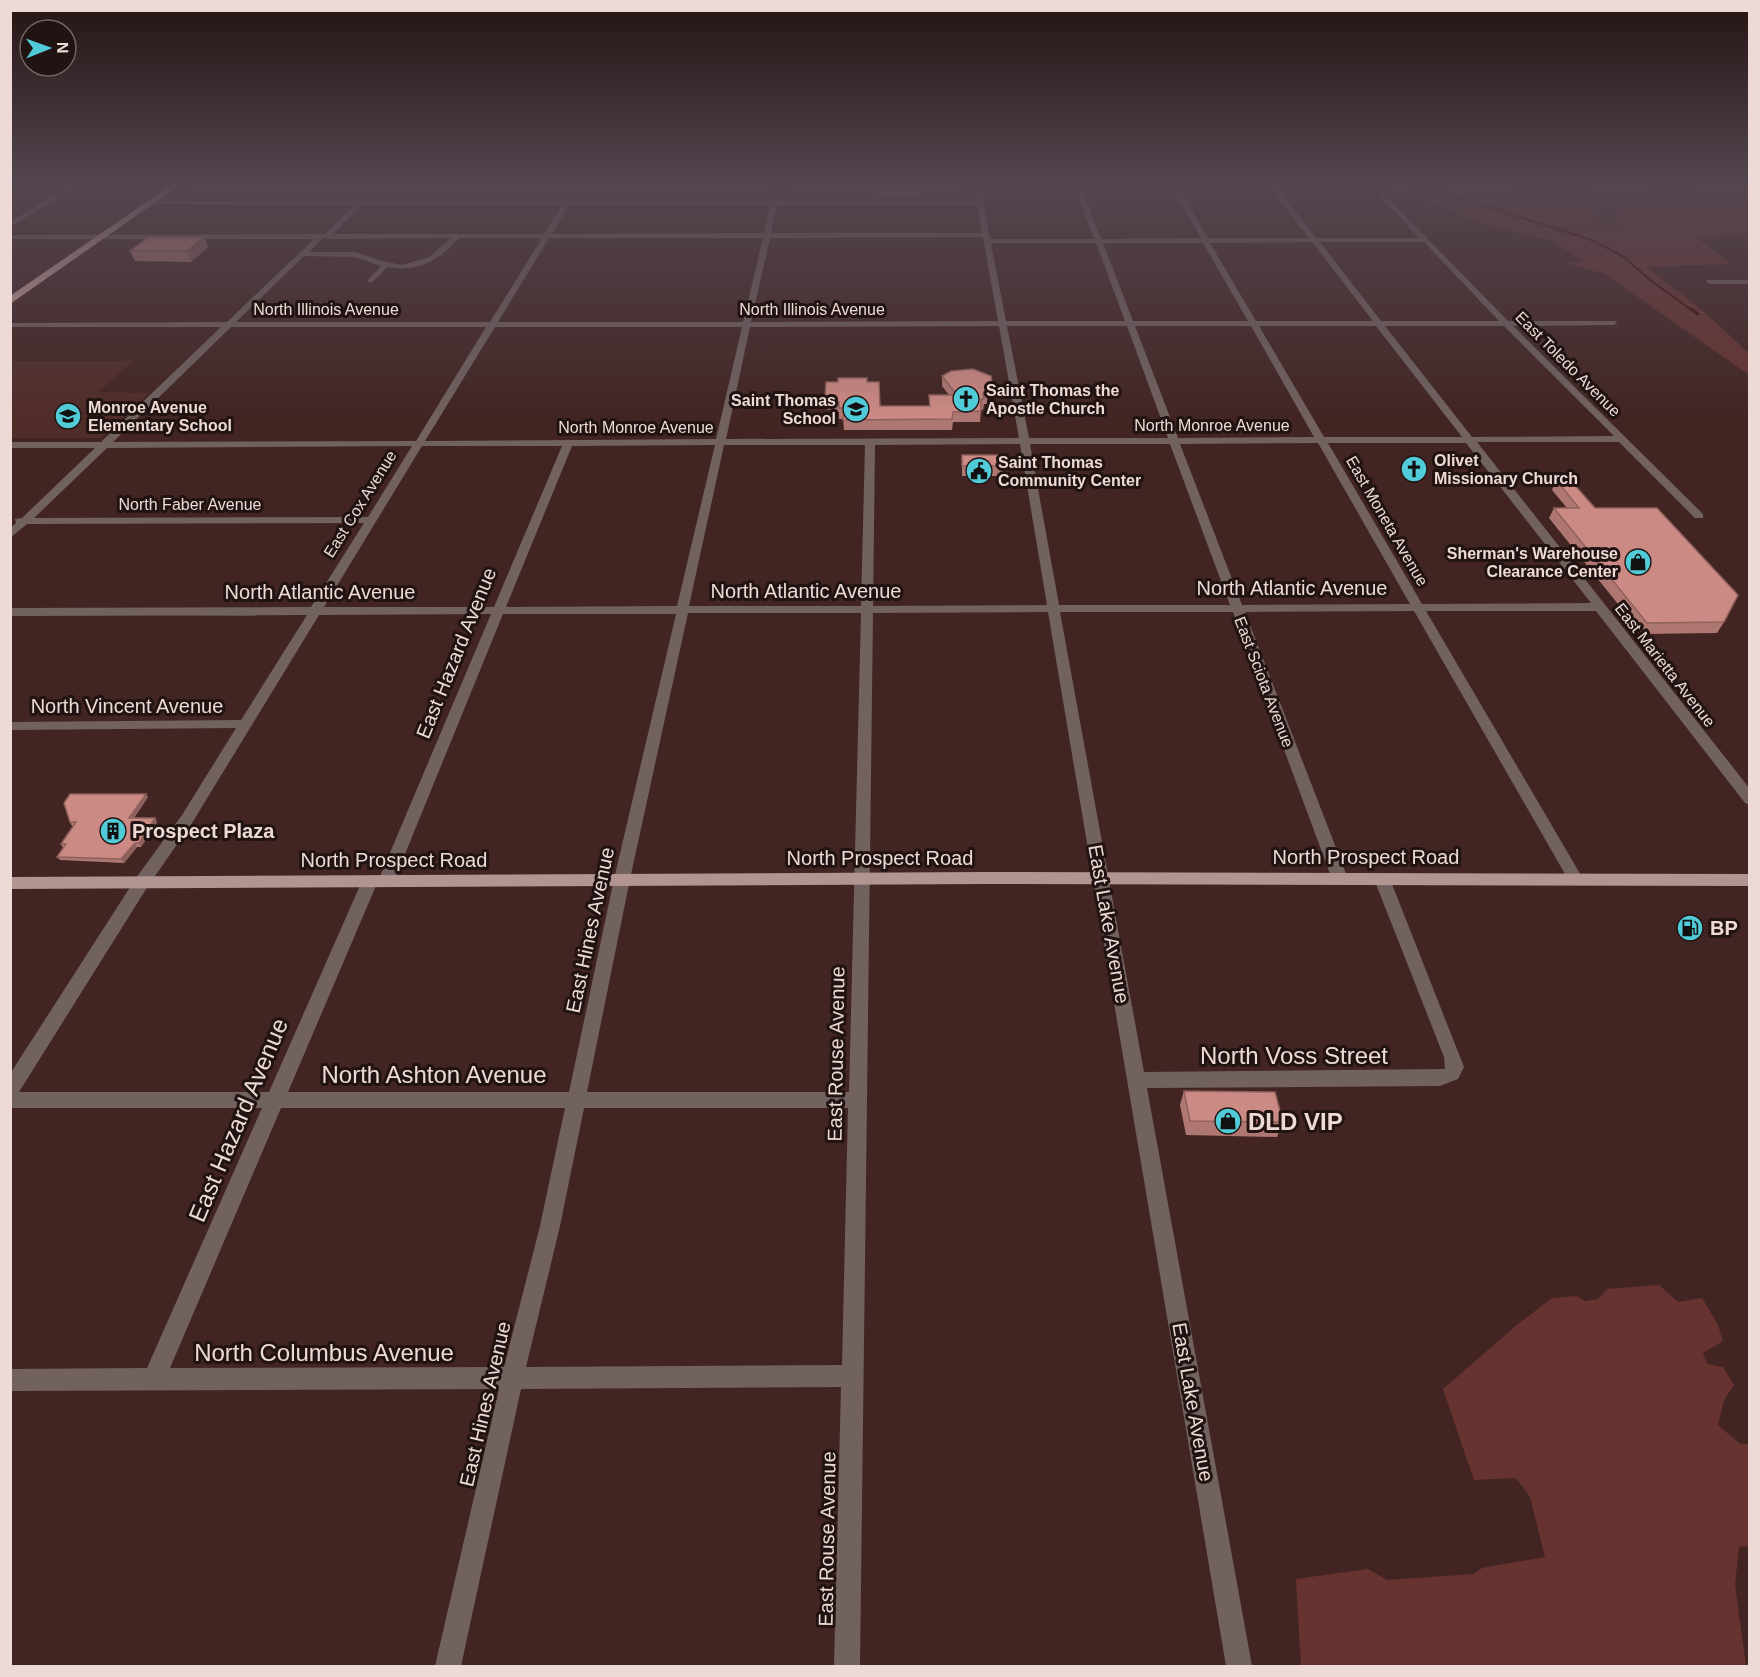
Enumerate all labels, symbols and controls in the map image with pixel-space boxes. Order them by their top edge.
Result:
north arrow [18,18,78,78]
text: N [54,42,71,54]
street label: North Illinois Avenue [253,301,399,318]
street label: North Illinois Avenue [739,301,885,318]
street label: East Toledo Avenue [1512,308,1624,420]
place label: Saint Thomas the Apostle Church [986,382,1119,417]
church icon: Saint Thomas the Apostle Church [951,384,981,414]
place label: Saint Thomas School [731,392,836,427]
school or university icon: Saint Thomas School [841,394,871,424]
place label: Monroe Avenue Elementary School [88,399,232,434]
school or university icon: Monroe Avenue Elementary School [53,401,83,431]
street label: North Monroe Avenue [1134,417,1290,434]
street label: North Monroe Avenue [558,419,714,436]
street label: East Cox Avenue [320,447,400,560]
place label: Olivet Missionary Church [1434,452,1578,487]
street label: East Moneta Avenue [1343,453,1431,589]
place label: Saint Thomas Community Center [998,454,1141,489]
church icon: Olivet Missionary Church [1399,454,1429,484]
public building icon: Saint Thomas Community Center [964,456,994,486]
street label: North Faber Avenue [119,496,262,513]
place label: Sherman's Warehouse Clearance Center [1447,545,1618,580]
shop icon: Sherman's Warehouse Clearance Center [1623,547,1653,577]
street label: East Hazard Avenue [412,565,500,741]
street label: North Atlantic Avenue [1197,577,1387,599]
street label: North Atlantic Avenue [711,580,901,602]
street label: North Atlantic Avenue [225,581,415,603]
street label: East Marietta Avenue [1612,600,1718,730]
street label: East Sciota Avenue [1231,614,1297,750]
street label: North Vincent Avenue [31,695,223,717]
building icon: Prospect Plaza [98,816,128,846]
place label: Prospect Plaza [132,820,275,842]
street label: East Lake Avenue [1084,843,1134,1005]
street label: East Hines Avenue [562,845,618,1015]
street label: North Prospect Road [1273,846,1459,868]
street label: North Prospect Road [787,847,973,869]
street label: North Prospect Road [301,849,487,871]
fuel station icon: BP [1675,913,1705,943]
place label: BP [1710,917,1738,939]
street label: East Rouse Avenue [823,966,849,1142]
street label: East Hazard Avenue [183,1014,293,1226]
street label: North Voss Street [1200,1042,1388,1069]
street label: North Ashton Avenue [321,1061,547,1088]
shop icon: DLD VIP [1213,1106,1243,1136]
place label: DLD VIP [1248,1108,1343,1135]
street label: East Hines Avenue [455,1319,515,1489]
street label: East Lake Avenue [1168,1321,1218,1483]
street label: North Columbus Avenue [194,1339,454,1366]
street label: East Rouse Avenue [814,1451,840,1627]

